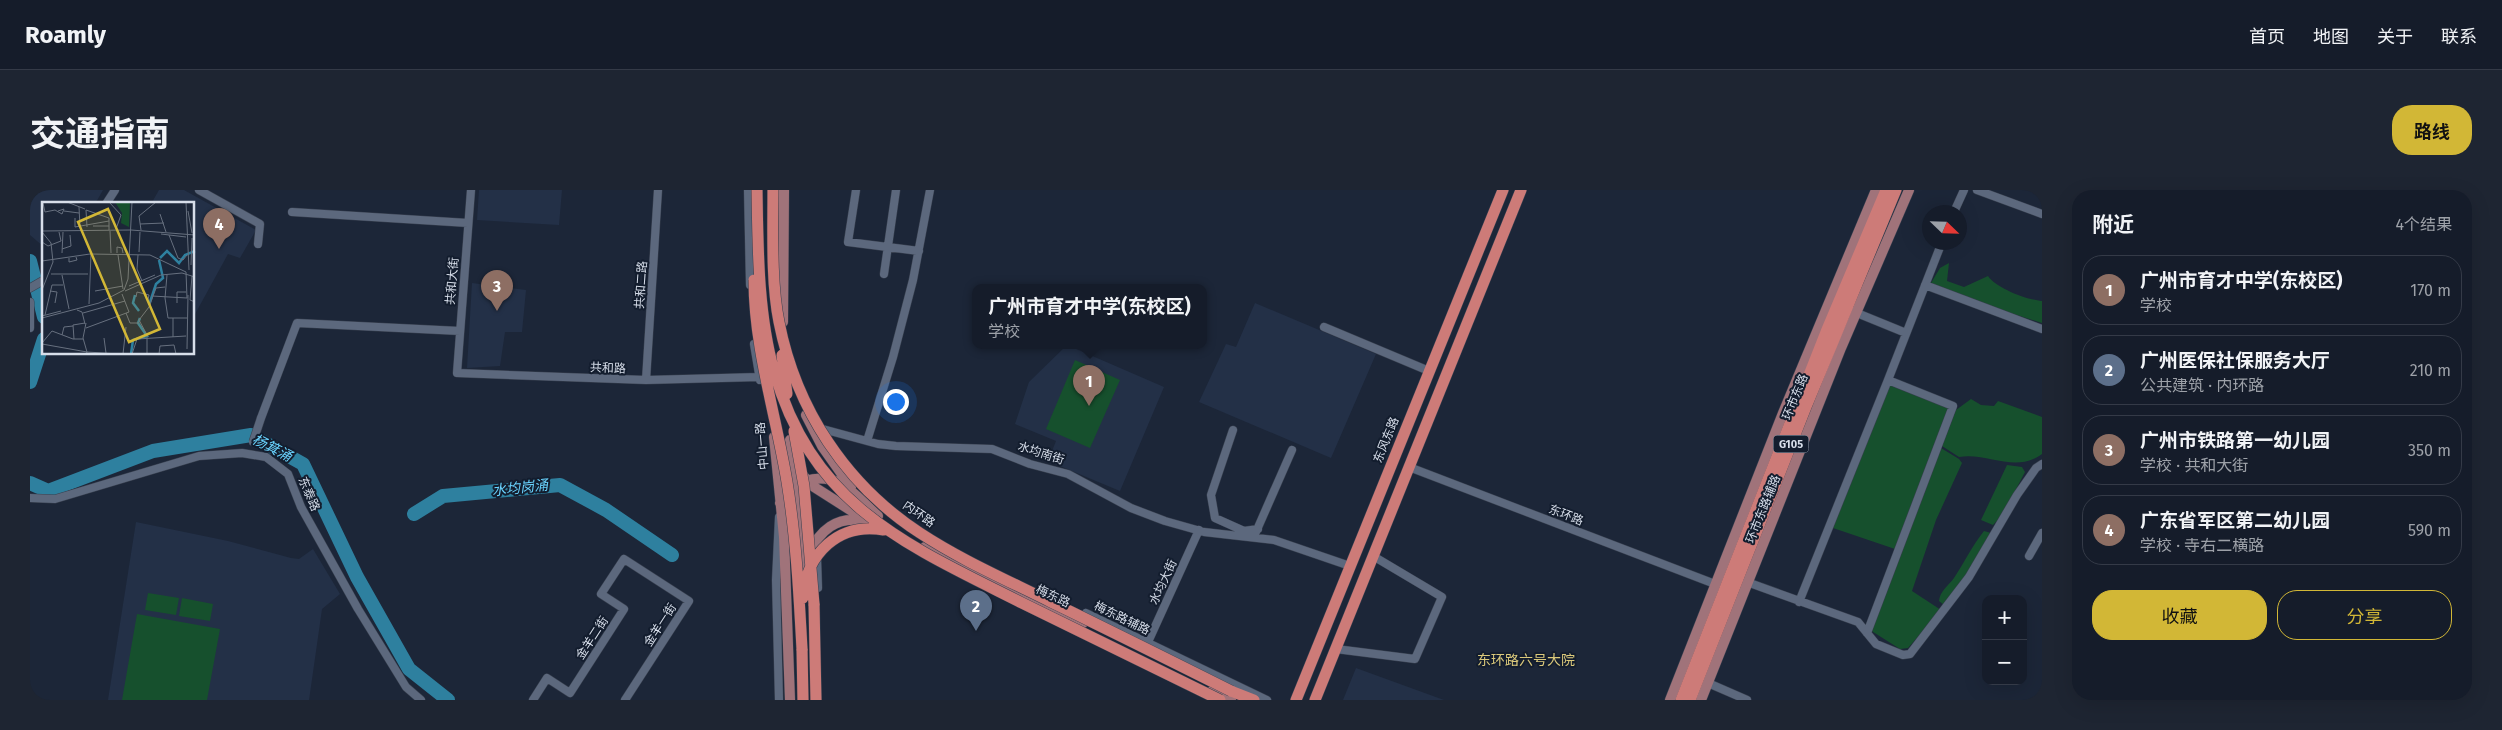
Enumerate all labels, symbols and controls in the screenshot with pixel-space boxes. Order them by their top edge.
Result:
text: Roamly [25,21,106,49]
text: 首页 [2249,26,2285,48]
text: 地图 [2313,26,2349,48]
text: 关于 [2377,26,2413,48]
text: 联系 [2441,26,2477,48]
button: 路线 [2392,105,2472,155]
text: 交通指南 [30,113,170,155]
inset map [42,202,195,355]
north arrow [1922,205,1967,250]
pin: 4 [203,208,235,249]
text: 附近 [2092,212,2134,238]
text: 4个结果 [2395,215,2452,234]
street label: 共和大街 [443,256,461,306]
street label: 共和二路 [632,261,650,309]
text: 广州市育才中学(东校区) [2140,269,2342,292]
pin: 3 [481,270,513,311]
text: 1 [2105,281,2113,300]
text: 170 m [2410,281,2451,300]
popup [972,284,1207,349]
text: 广州市育才中学(东校区) [988,295,1191,318]
text: 学校 [2140,296,2172,315]
text: 学校 [988,322,1020,341]
text: 广州医保社保服务大厅 [2140,349,2330,372]
street label: 共和路 [590,360,626,376]
text: 2 [2105,361,2113,380]
text: 210 m [2410,361,2451,380]
pin: 1 [1073,365,1105,406]
street label: 环市东路 [1780,372,1810,422]
text: 公共建筑 · 内环路 [2140,376,2264,395]
your location [883,389,909,415]
street label: 东风东路 [1371,415,1401,465]
street label: 中山一路 [753,421,771,471]
text: 广州市铁路第一幼儿园 [2140,429,2330,452]
water label: 杨箕涌 [249,431,296,466]
road number: G105 [1774,435,1808,452]
street label: 水均南街 [1016,439,1066,467]
text: 3 [2105,441,2113,460]
text: 350 m [2408,441,2451,460]
text: 学校 · 共和大街 [2140,456,2248,475]
street label: 环市东路辅路 [1743,473,1783,545]
street label: 东泰路 [296,475,322,513]
water label: 水均岗涌 [491,476,551,499]
street label: 内环路 [900,498,938,530]
street label: 东环路 [1547,502,1585,528]
text: 广东省军区第二幼儿园 [2140,509,2330,532]
text: 4 [2104,521,2114,540]
text: 590 m [2408,521,2451,540]
text: 学校 · 寺右二横路 [2140,536,2264,555]
street label: 水均大街 [1147,557,1179,607]
street label: 梅东路 [1034,582,1072,610]
pin: 2 [960,590,992,631]
button: 收藏 [2092,590,2267,640]
button: 分享 [2277,590,2452,640]
map controls [1982,595,2027,685]
button: + [1982,595,2027,640]
street label: 梅东路辅路 [1092,599,1152,637]
street label: 金羊一街 [641,601,679,649]
street label: 金羊二街 [573,614,611,662]
button: − [1982,640,2027,685]
district label: 东环路六号大院 [1477,652,1575,669]

